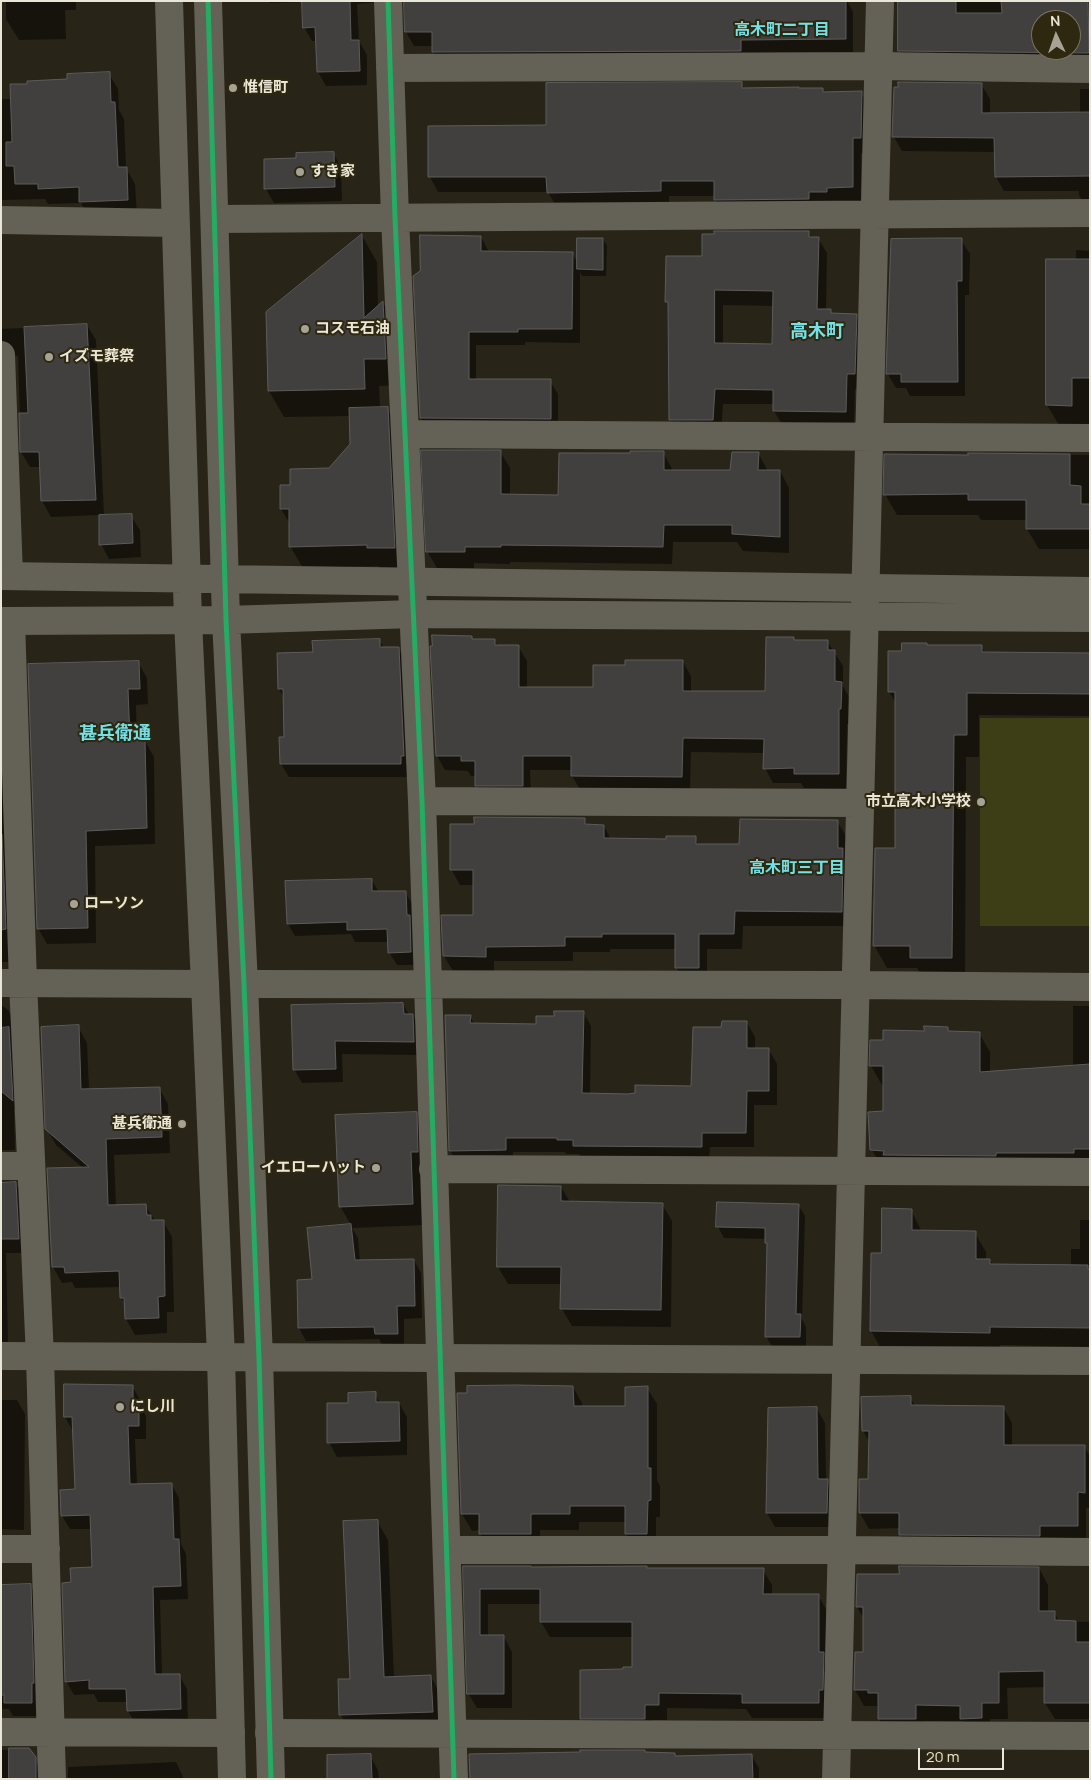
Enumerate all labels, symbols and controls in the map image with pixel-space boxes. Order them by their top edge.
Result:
north arrow [1031,10,1081,60]
text: N [1050,11,1061,30]
district label: 高木町二丁目 [734,21,830,41]
place label: 惟信町 [243,79,288,97]
marker: 惟信町 [227,82,239,94]
place label: すき家 [310,163,355,181]
marker: すき家 [294,166,306,178]
place label: コスモ石油 [315,320,390,338]
district label: 高木町 [790,321,844,343]
marker: コスモ石油 [299,323,311,335]
place label: イズモ葬祭 [59,348,134,366]
marker: イズモ葬祭 [43,351,55,363]
district label: 甚兵衛通 [79,723,151,745]
place label: 市立高木小学校 [866,793,971,811]
marker: 市立高木小学校 [975,796,987,808]
district label: 高木町三丁目 [749,859,845,879]
place label: ローソン [84,895,144,913]
marker: ローソン [68,898,80,910]
place label: 甚兵衛通 [112,1115,172,1133]
marker: 甚兵衛通 [176,1118,188,1130]
place label: イエローハット [261,1159,366,1177]
marker: イエローハット [370,1162,382,1174]
place label: にし川 [130,1398,175,1416]
marker: にし川 [114,1401,126,1413]
scale bar [921,1738,1007,1770]
text: 20 m [926,1746,959,1767]

